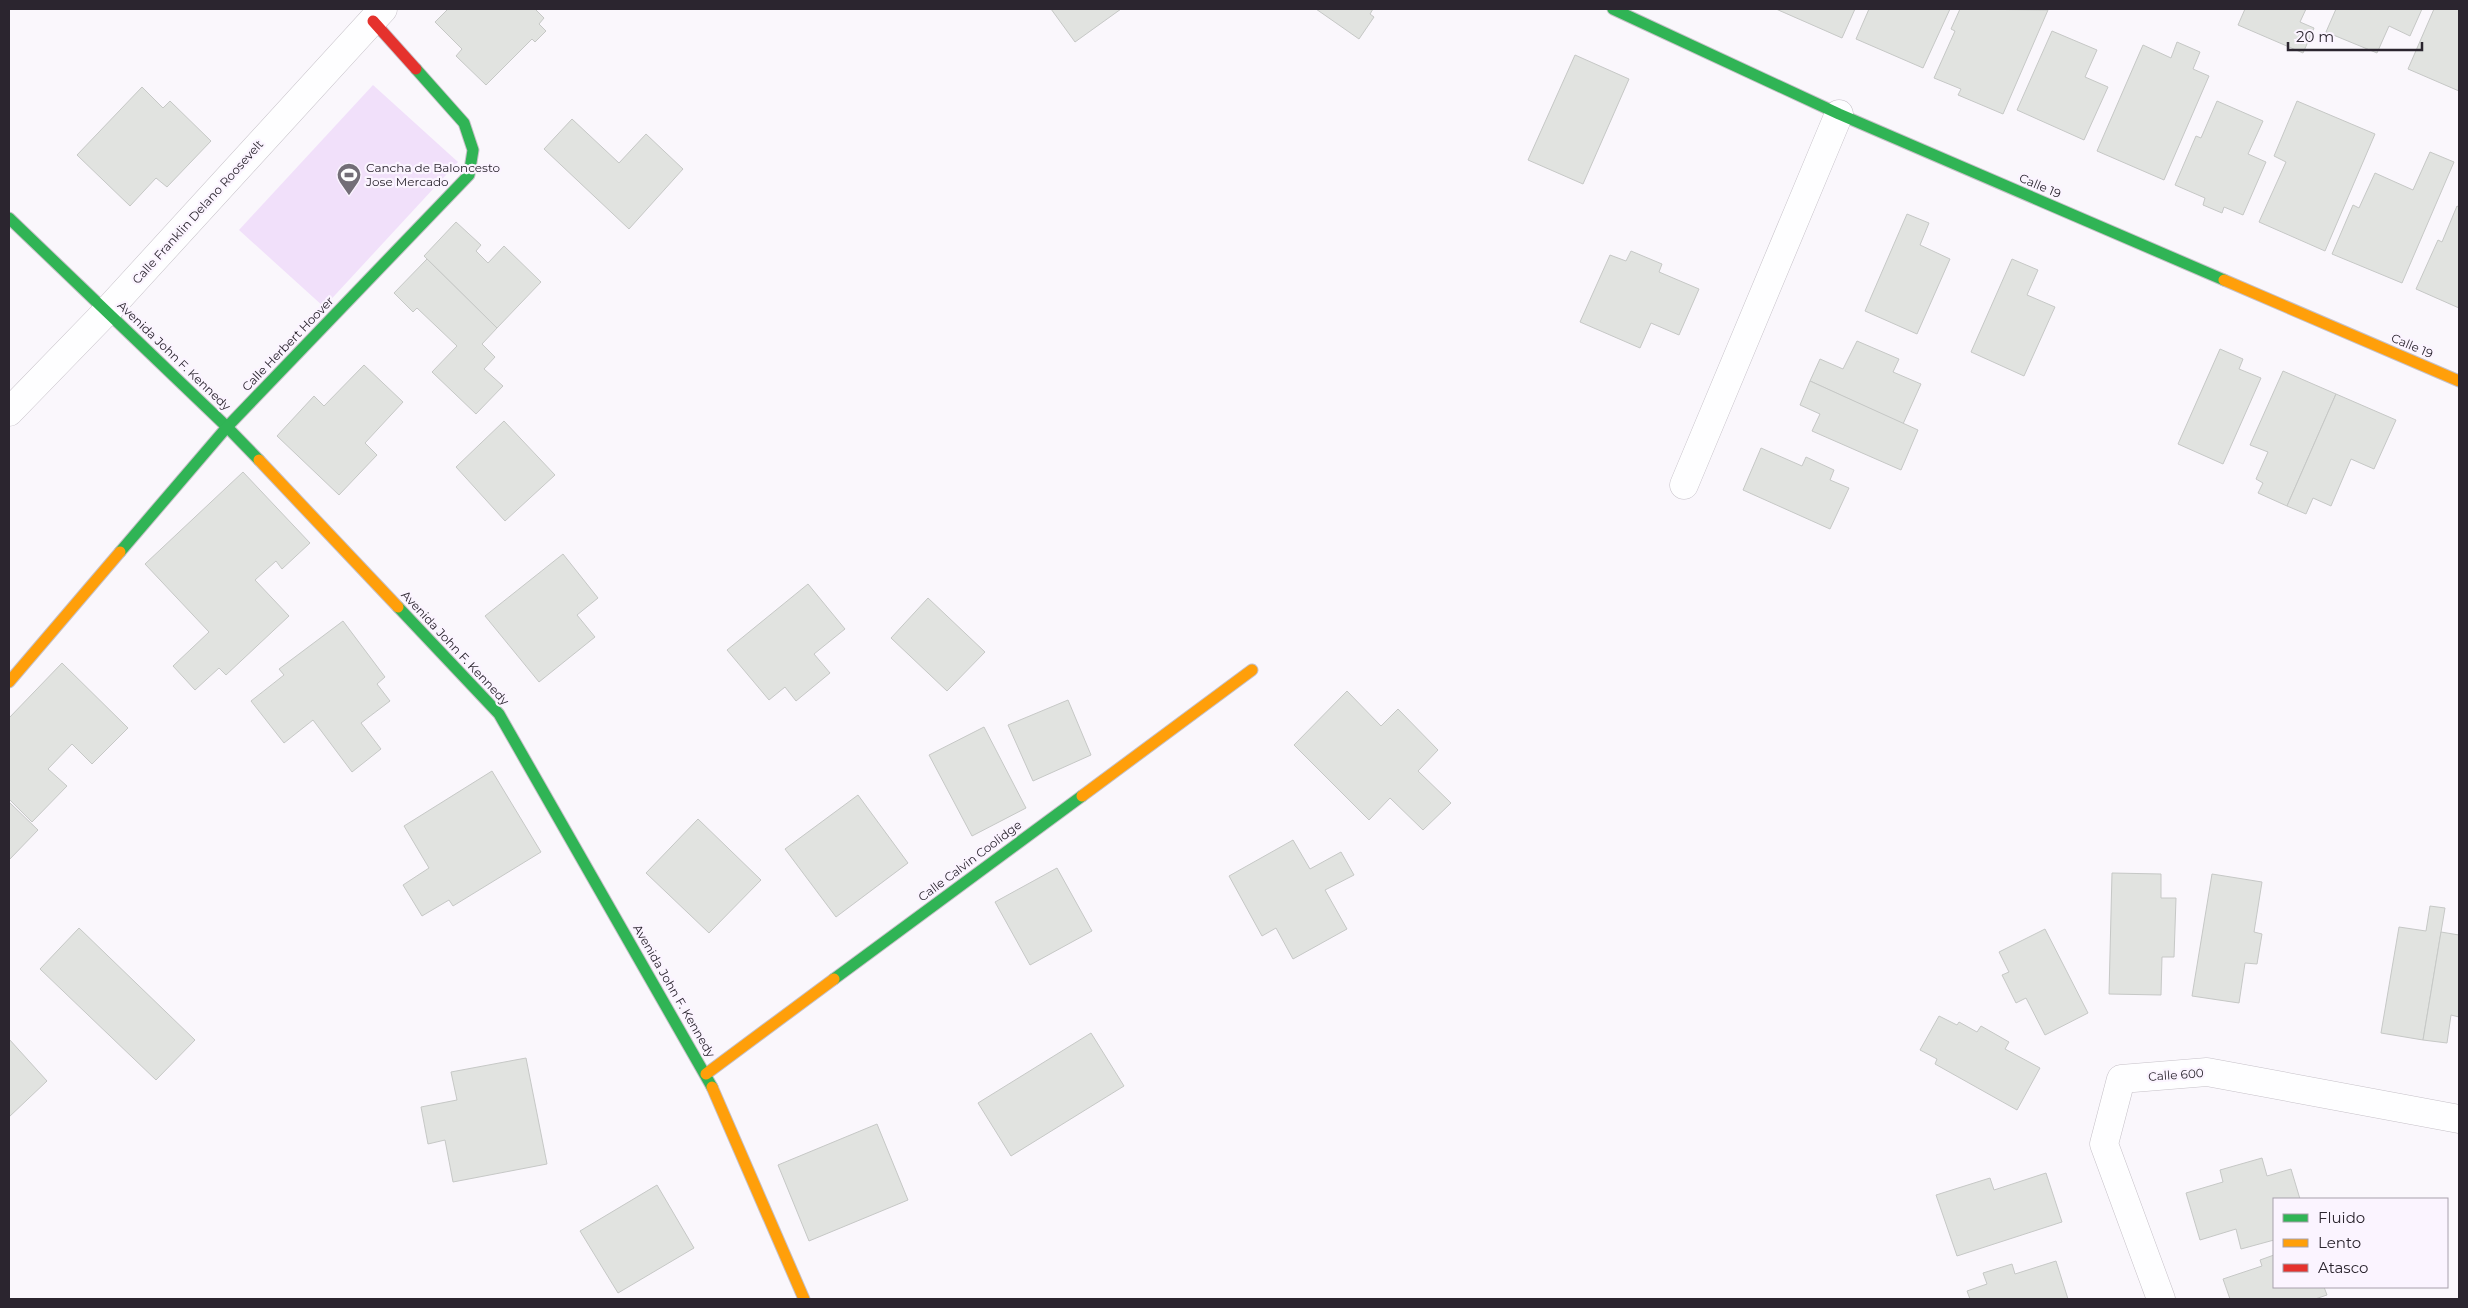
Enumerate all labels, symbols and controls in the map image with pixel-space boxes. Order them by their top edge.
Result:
scale bar [2288,20,2422,52]
text: 20 m [2296,27,2334,46]
street label: Calle Franklin Delano Roosevelt [129,136,266,287]
place label: Cancha de Baloncesto Jose Mercado [365,160,500,189]
sports icon: Cancha de Baloncesto Jose Mercado [336,162,362,196]
street label: Calle 19 [2017,170,2063,201]
street label: Calle Herbert Hoover [239,293,337,394]
street label: Avenida John F. Kennedy [115,298,234,414]
street label: Calle 19 [2389,330,2435,361]
street label: Avenida John F. Kennedy [398,587,513,708]
street label: Calle Calvin Coolidge [915,817,1024,904]
street label: Avenida John F. Kennedy [630,922,719,1060]
street label: Calle 600 [2148,1065,2204,1084]
legend [2273,1198,2448,1288]
text: Fluido [2318,1208,2365,1227]
text: Lento [2318,1233,2361,1252]
text: Atasco [2318,1258,2368,1277]

